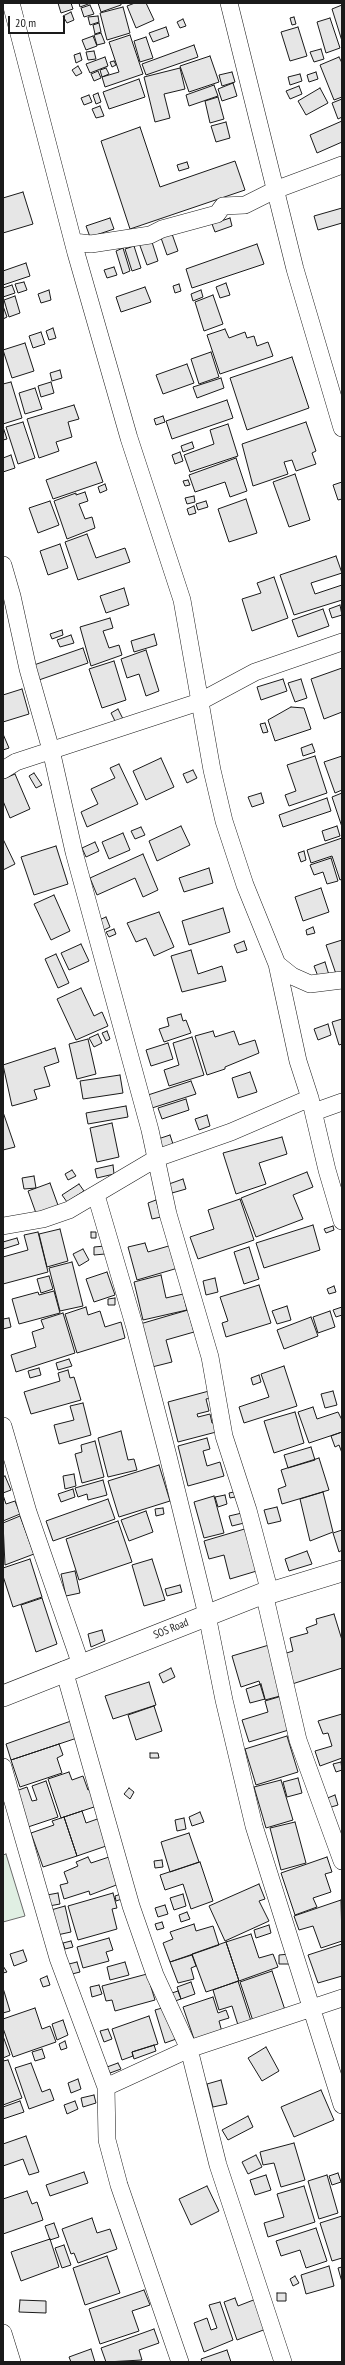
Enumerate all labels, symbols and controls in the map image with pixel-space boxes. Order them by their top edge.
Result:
scale bar [10,8,67,34]
text: 20 m [15,15,36,30]
street label: SOS Road [152,1616,190,1642]

